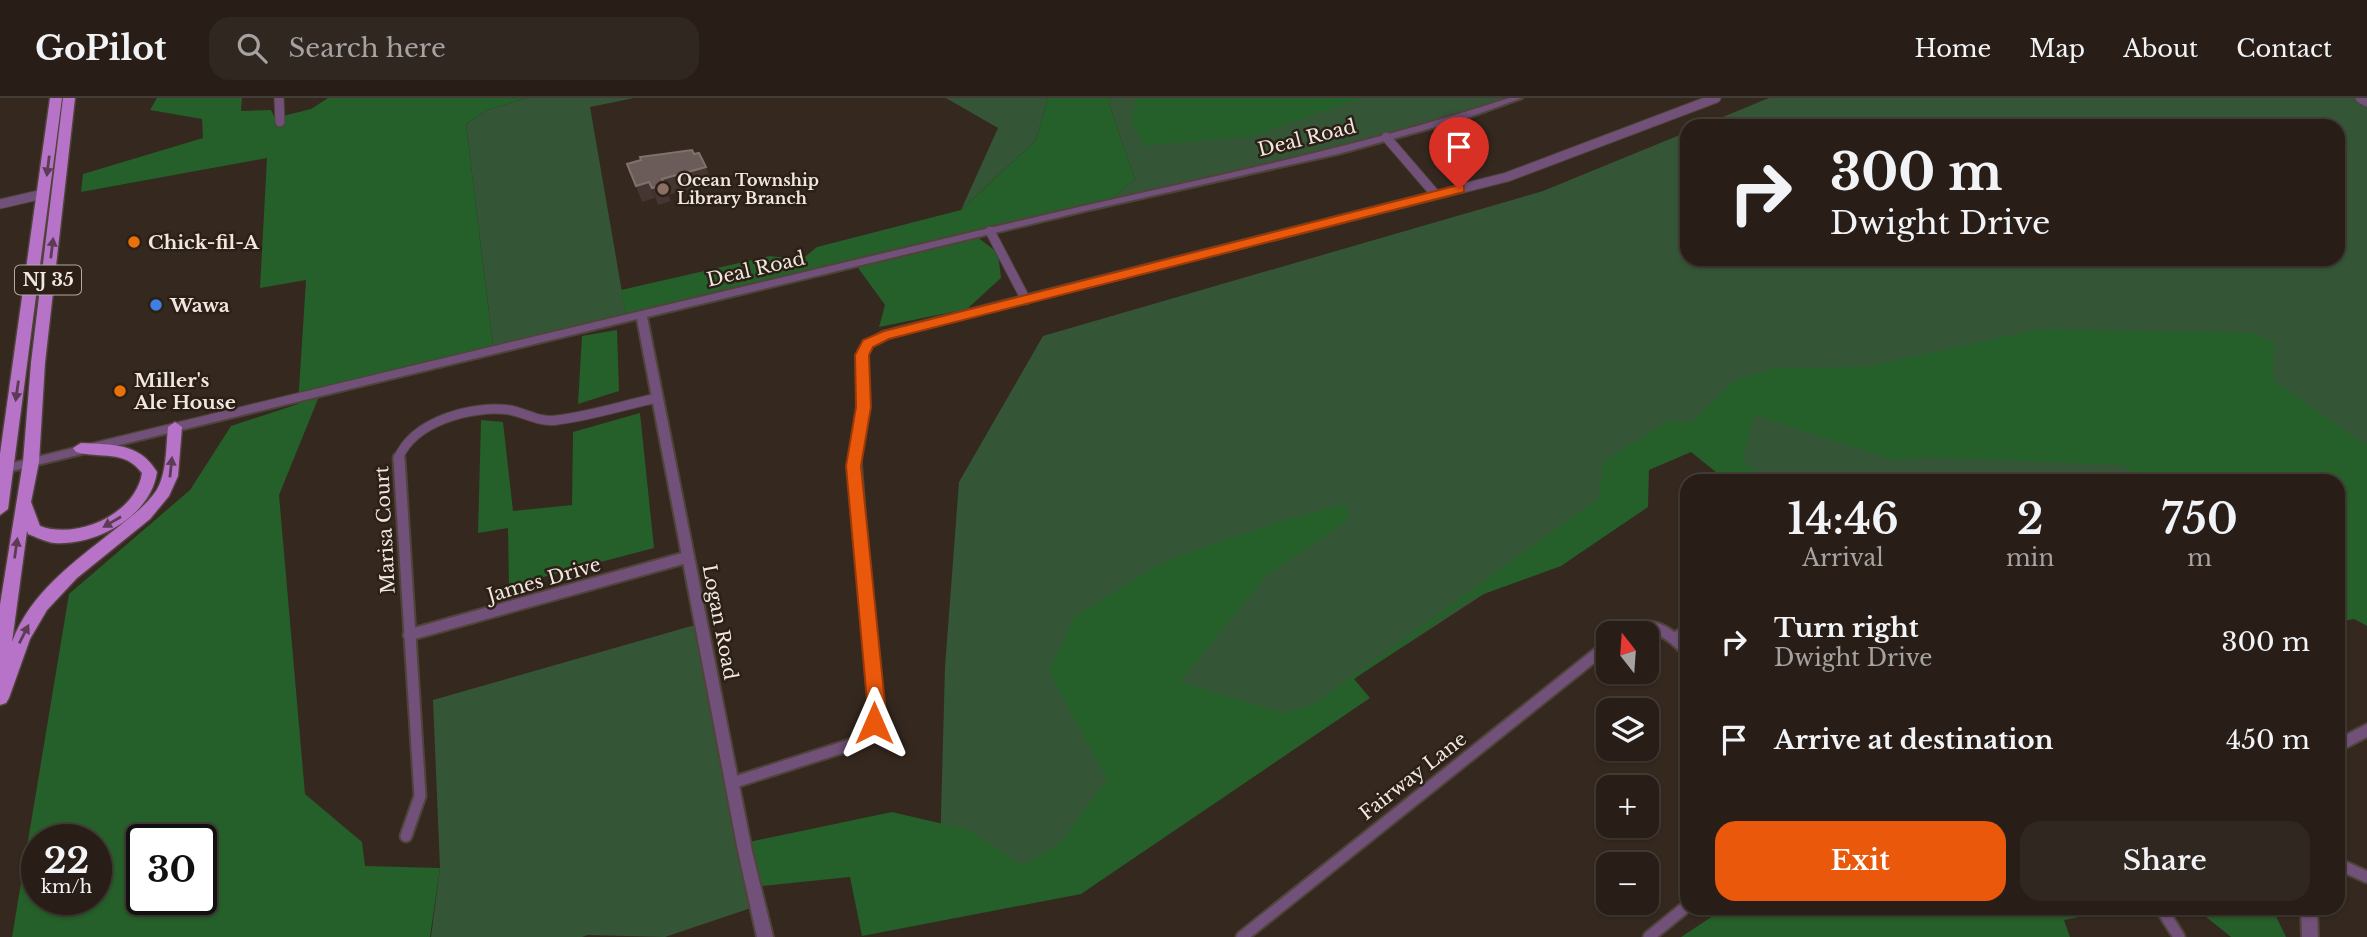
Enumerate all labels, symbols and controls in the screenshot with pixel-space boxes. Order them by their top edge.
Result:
search box [209,17,699,80]
text: GoPilot [35,28,167,69]
icon: search [233,29,271,67]
text: Search here [289,32,446,64]
text: Home [1915,34,1991,63]
text: Map [2029,34,2085,63]
text: About [2123,34,2198,63]
text: Contact [2236,34,2332,63]
street label: Deal Road [1256,115,1359,161]
pin [1429,117,1489,189]
icon: arrive [1440,128,1478,166]
text: 300 m [1830,142,2002,203]
icon: right [1715,147,1806,238]
one-way arrow [42,155,53,177]
place label: Ocean Township Library Branch [677,170,819,208]
marker: Ocean Township Library Branch [655,181,671,197]
text: Dwight Drive [1830,203,2050,243]
place label: Chick-fil-A [148,231,260,254]
marker: Chick-fil-A [126,234,142,250]
one-way arrow [47,237,58,259]
street label: Deal Road [704,246,808,291]
road number: NJ 35 [15,266,81,294]
place label: Wawa [169,294,230,317]
marker: Wawa [148,297,164,313]
place label: Miller's Ale House [133,369,236,414]
one-way arrow [11,380,22,402]
marker: Miller's Ale House [112,383,128,399]
one-way arrow [165,456,176,478]
street label: Marisa Court [370,465,400,594]
text: 14:46 [1787,493,1899,545]
text: 2 [2017,493,2044,545]
text: 750 [2161,493,2238,545]
one-way arrow [102,515,122,527]
one-way arrow [11,537,22,559]
text: Arrival [1802,544,1884,572]
text: min [2006,544,2054,572]
text: m [2187,544,2212,572]
street label: James Drive [482,553,603,608]
street label: Logan Road [698,562,743,682]
text: Turn right [1774,612,1919,644]
north arrow [1596,621,1659,684]
map controls [1596,621,1659,915]
icon: right [1715,623,1753,661]
one-way arrow [18,624,30,644]
text: 300 m [2221,626,2310,658]
text: Dwight Drive [1774,644,1932,672]
position arrow [837,686,911,760]
button: layers [1596,698,1659,761]
icon: arrive [1715,721,1753,759]
text: Arrive at destination [1774,724,2054,756]
text: 450 m [2226,724,2310,756]
street label: Fairway Lane [1355,727,1471,825]
button: + [1596,775,1659,838]
button: Exit [1715,821,2006,901]
button: Share [2020,821,2310,901]
speed limit sign: 30 [126,824,217,915]
text: 22 [44,839,89,882]
button: − [1596,852,1659,915]
text: km/h [41,876,92,898]

